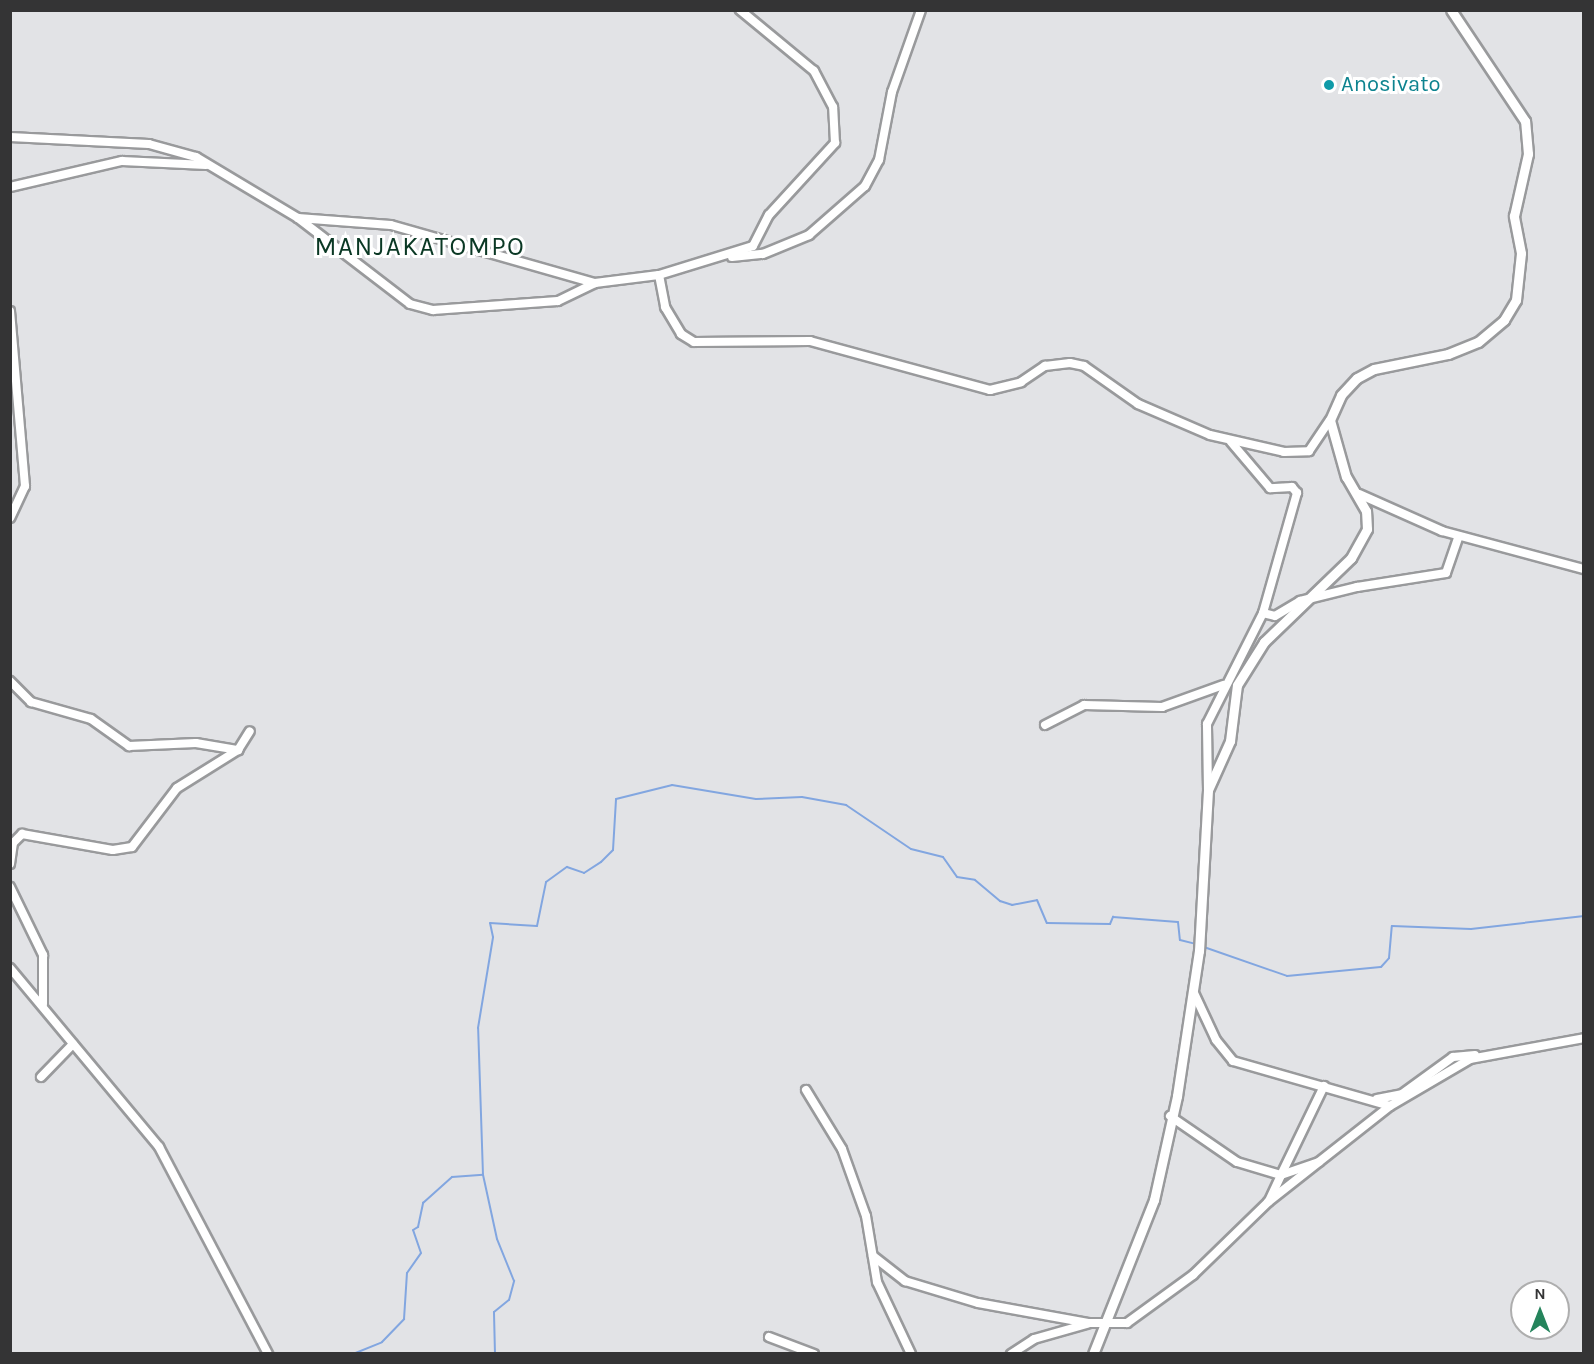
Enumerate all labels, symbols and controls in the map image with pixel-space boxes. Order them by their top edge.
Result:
place label: Anosivato [1341,72,1441,98]
marker: Anosivato [1322,78,1336,92]
district label: MANJAKATOMPO [315,231,525,263]
north arrow [1510,1280,1570,1340]
text: N [1534,1284,1546,1303]

